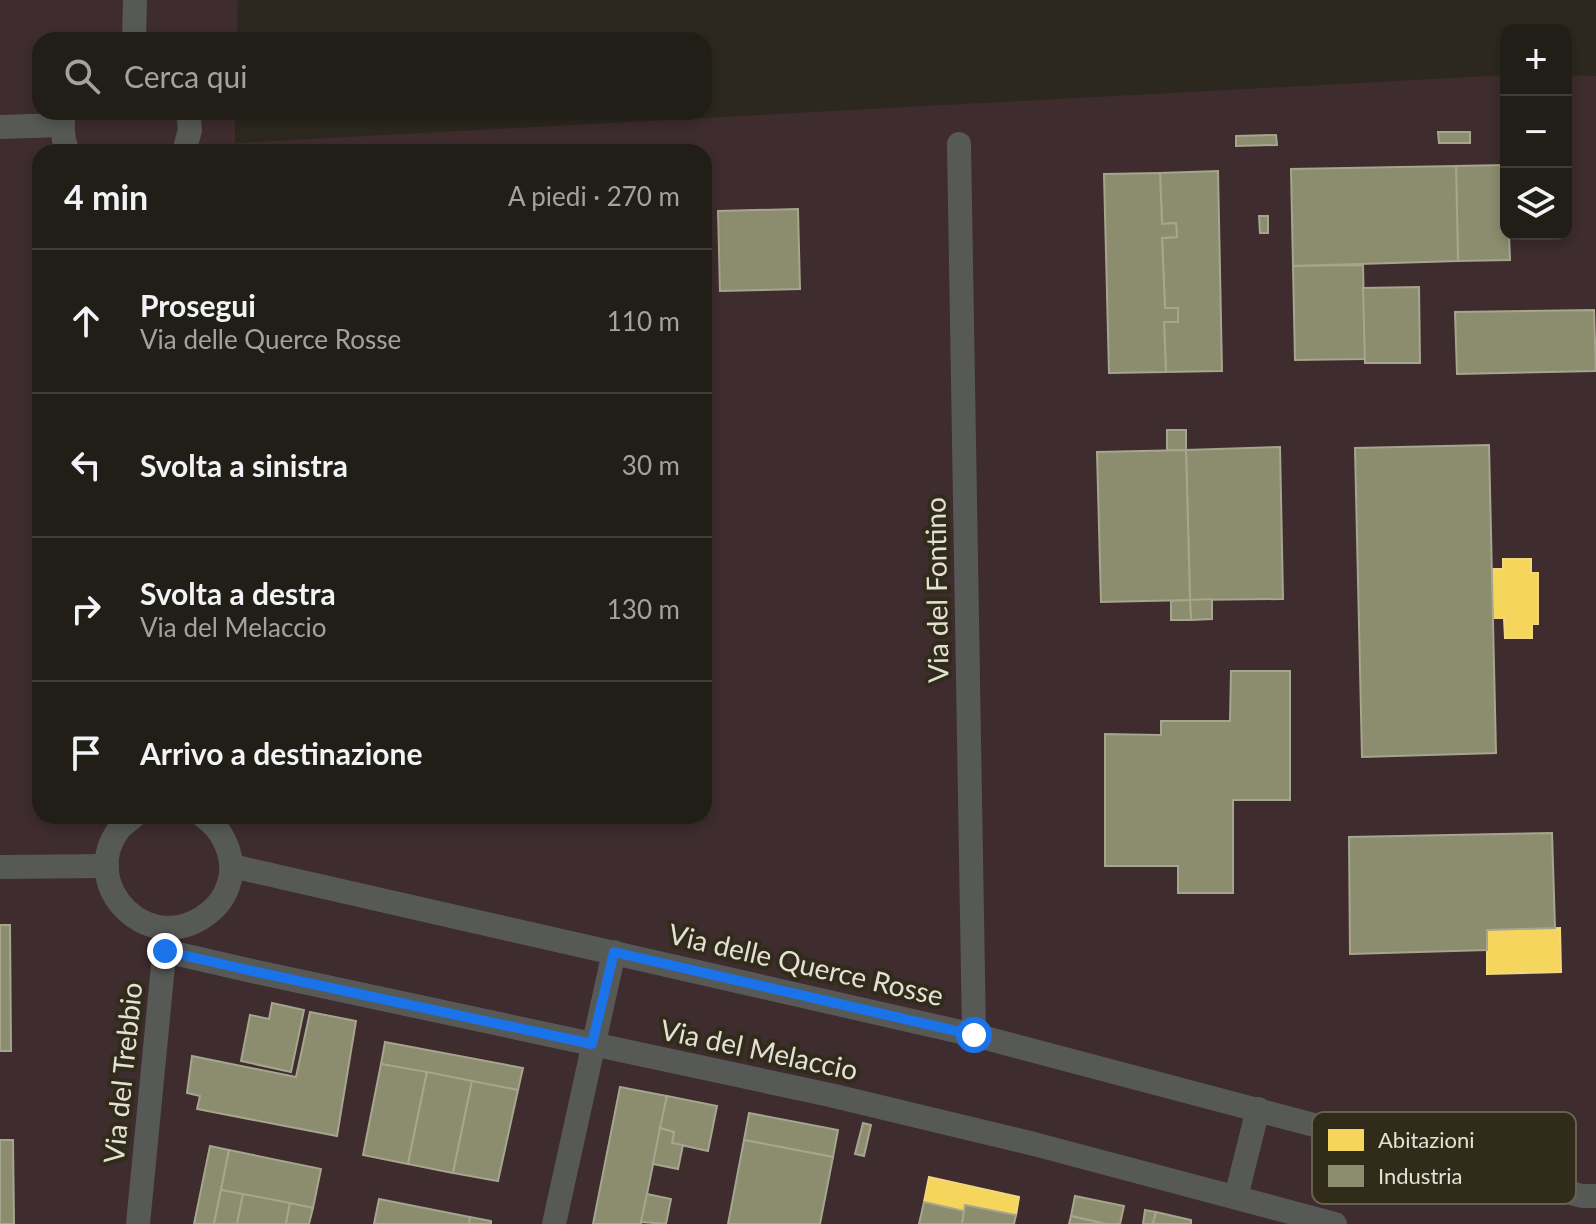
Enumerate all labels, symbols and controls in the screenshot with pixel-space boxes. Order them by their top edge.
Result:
map controls [1500,24,1572,240]
button: + [1500,24,1572,96]
search box [32,32,712,120]
icon: search [60,54,104,98]
text: Cerca qui [124,58,248,94]
button: − [1500,96,1572,168]
button: layers [1500,168,1572,240]
text: 4 min [64,176,148,217]
text: A piedi · 270 m [508,180,680,212]
text: Prosegui [140,287,256,323]
icon: ahead [64,299,108,343]
text: 110 m [607,305,680,337]
text: Via delle Querce Rosse [140,323,401,355]
icon: left [64,443,108,487]
text: Svolta a sinistra [140,447,348,483]
text: 30 m [622,449,680,481]
street label: Via del Fontino [917,497,955,683]
text: Svolta a destra [140,575,336,611]
icon: right [64,587,108,631]
text: 130 m [607,593,680,625]
text: Via del Melaccio [140,611,327,643]
icon: arrive [64,731,108,775]
text: Arrivo a destinazione [140,735,422,771]
street label: Via delle Querce Rosse [665,916,947,1012]
route end [147,933,183,969]
street label: Via del Trebbio [96,981,148,1165]
street label: Via del Melaccio [657,1012,861,1087]
route start [956,1017,992,1053]
legend [1312,1112,1576,1204]
text: Abitazioni [1378,1126,1475,1153]
text: Industria [1378,1162,1463,1189]

